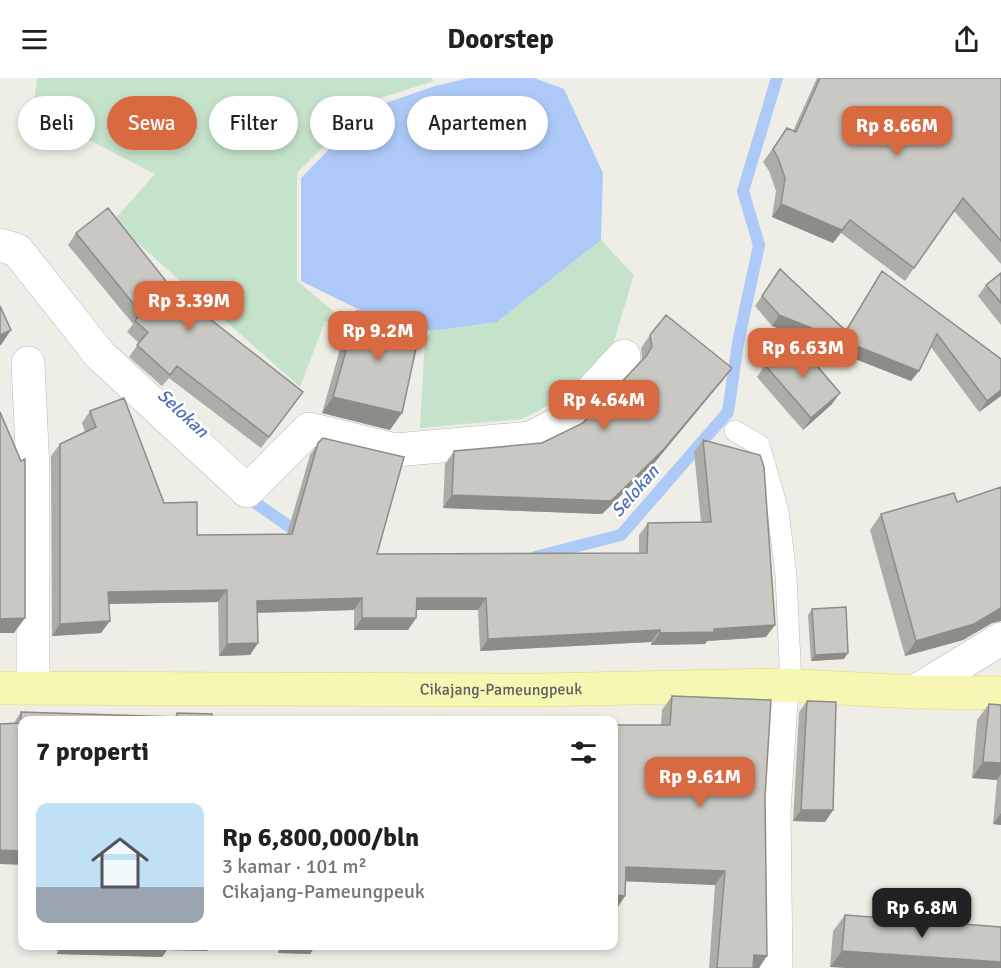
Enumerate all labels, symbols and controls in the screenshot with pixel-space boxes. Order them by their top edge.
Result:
icon: menu [18,23,51,56]
text: Doorstep [447,23,554,56]
icon: share [950,23,983,56]
chip: Beli [18,96,95,150]
chip: Sewa [107,96,197,150]
chip: Filter [209,96,298,150]
chip: Baru [310,96,395,150]
chip: Apartemen [407,96,548,150]
pin: Rp 8.66M [835,106,959,157]
text: Rp 8.66M [856,113,938,138]
pin: Rp 3.39M [127,281,251,332]
text: Rp 3.39M [148,288,230,313]
pin: Rp 9.2M [323,311,433,362]
text: Rp 9.2M [342,318,414,343]
pin: Rp 6.63M [741,328,865,379]
text: Rp 6.63M [762,335,844,360]
pin: Rp 4.64M [542,380,666,431]
water label: Selokan [153,384,214,443]
text: Rp 4.64M [563,387,645,412]
water label: Selokan [607,460,664,521]
street label: Cikajang-Pameungpeuk [420,679,582,700]
text: 7 properti [36,736,149,768]
icon: filters [567,736,600,769]
pin: Rp 9.61M [638,757,762,808]
text: Rp 9.61M [659,764,741,789]
text: Rp 6,800,000/bln [222,822,419,854]
icon: home [84,827,156,899]
text: 3 kamar · 101 m² [222,854,367,879]
text: Cikajang-Pameungpeuk [222,879,425,904]
pin: Rp 6.8M [867,888,977,939]
text: Rp 6.8M [886,895,958,920]

